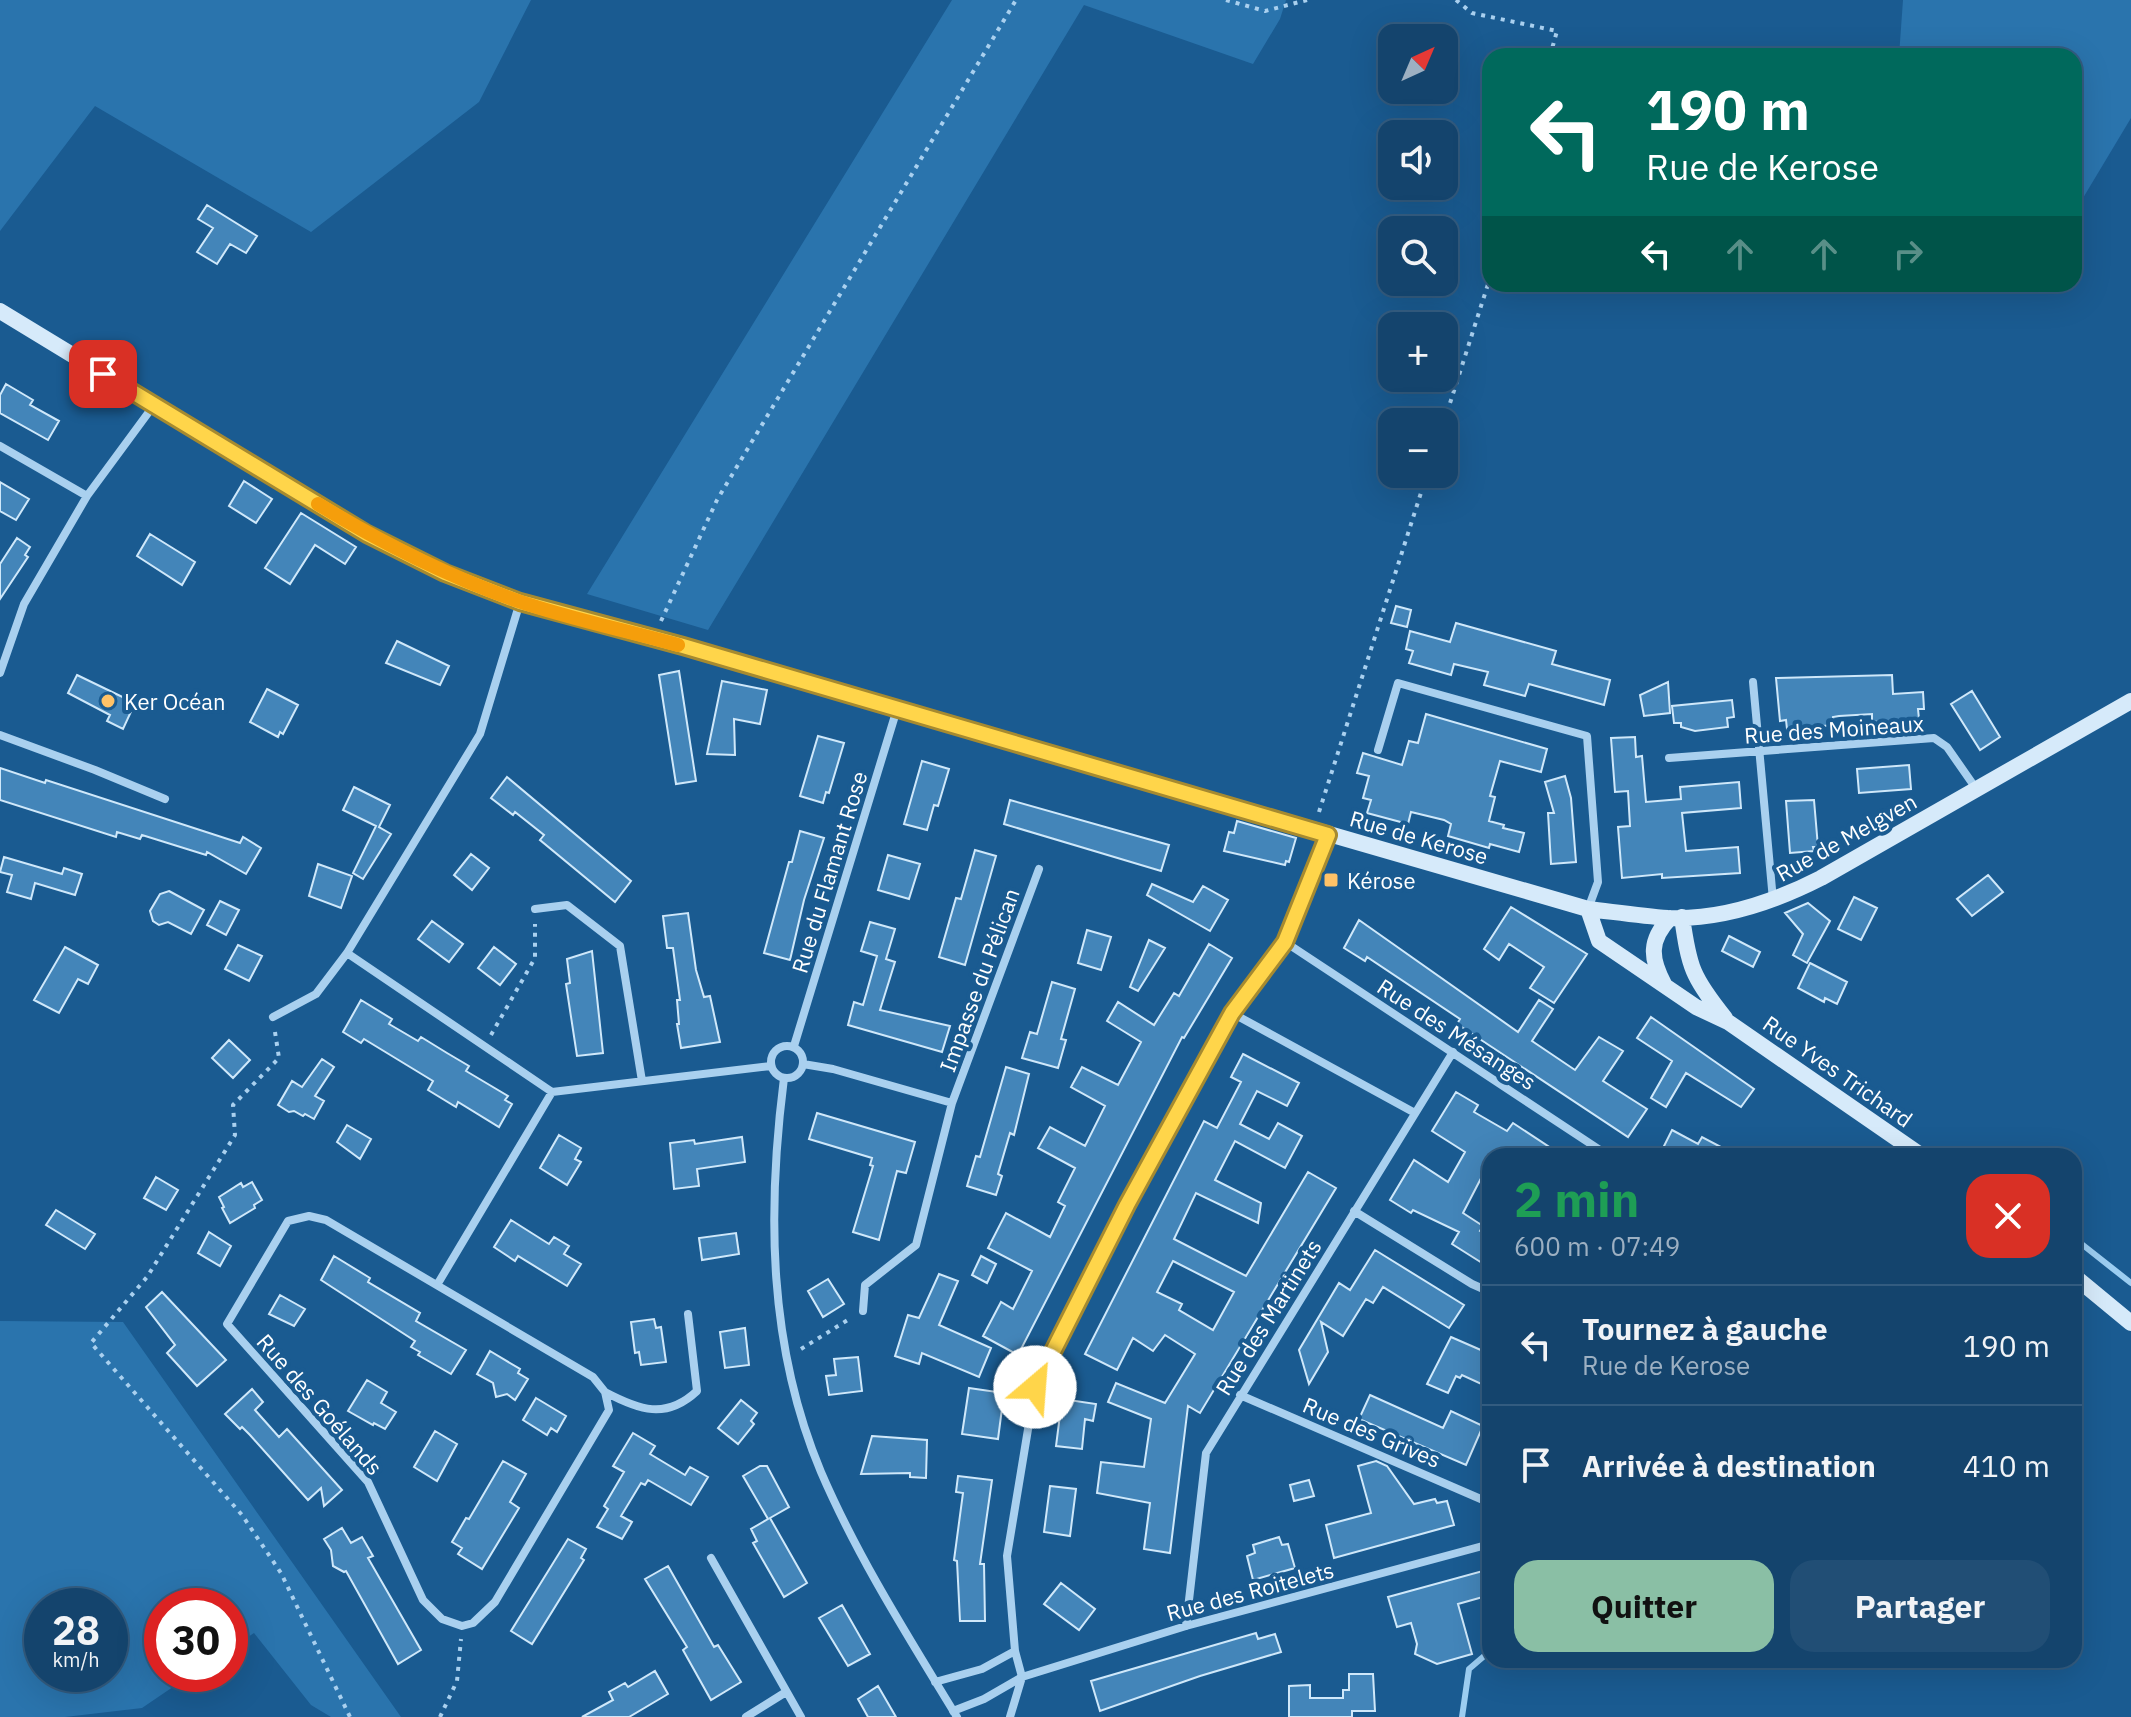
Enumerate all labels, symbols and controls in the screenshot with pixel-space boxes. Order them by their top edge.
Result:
north arrow [1378,24,1458,104]
map controls [1378,24,1458,488]
text: 190 m [1646,73,1810,145]
icon: left [1514,80,1618,184]
button: sound [1378,120,1458,200]
text: Rue de Kerose [1646,143,1879,190]
button: search [1378,216,1458,296]
icon: left [1634,232,1678,276]
icon: ahead [1718,232,1762,276]
icon: ahead [1802,232,1846,276]
icon: right [1886,232,1930,276]
button: + [1378,312,1458,392]
pin [69,340,137,408]
icon: arrive [81,352,125,396]
button: − [1378,408,1458,488]
place label: Ker Océan [124,687,226,716]
marker: Ker Océan [99,692,117,710]
street label: Rue des Moineaux [1743,708,1925,750]
street label: Rue du Flamant Rose [784,768,874,976]
street label: Rue de Melgven [1770,786,1922,888]
street label: Rue de Kerose [1347,803,1491,871]
place label: Kérose [1347,866,1416,895]
marker: Kérose [1322,871,1340,889]
street label: Impasse du Pélican [932,884,1026,1076]
street label: Rue des Mésanges [1372,972,1542,1096]
street label: Rue Yves Trichard [1758,1009,1918,1133]
text: 2 min [1514,1168,1639,1230]
button: close [1966,1174,2050,1258]
text: 600 m · 07:49 [1514,1229,1680,1263]
street label: Rue des Martinets [1208,1234,1328,1400]
text: Tournez à gauche [1582,1309,1828,1348]
icon: left [1514,1323,1558,1367]
text: 190 m [1963,1326,2050,1365]
street label: Rue des Goélands [251,1327,389,1481]
position arrow [993,1345,1077,1429]
text: Rue de Kerose [1582,1348,1750,1382]
street label: Rue des Grives [1299,1390,1445,1474]
icon: arrive [1514,1443,1558,1487]
text: Arrivée à destination [1582,1446,1876,1485]
text: 410 m [1963,1446,2050,1485]
street label: Rue des Roitelets [1163,1555,1337,1627]
button: Quitter [1514,1560,1774,1652]
button: Partager [1790,1560,2050,1652]
speed limit sign: 30 [144,1588,248,1692]
text: 28 [52,1604,100,1656]
text: km/h [52,1646,100,1673]

